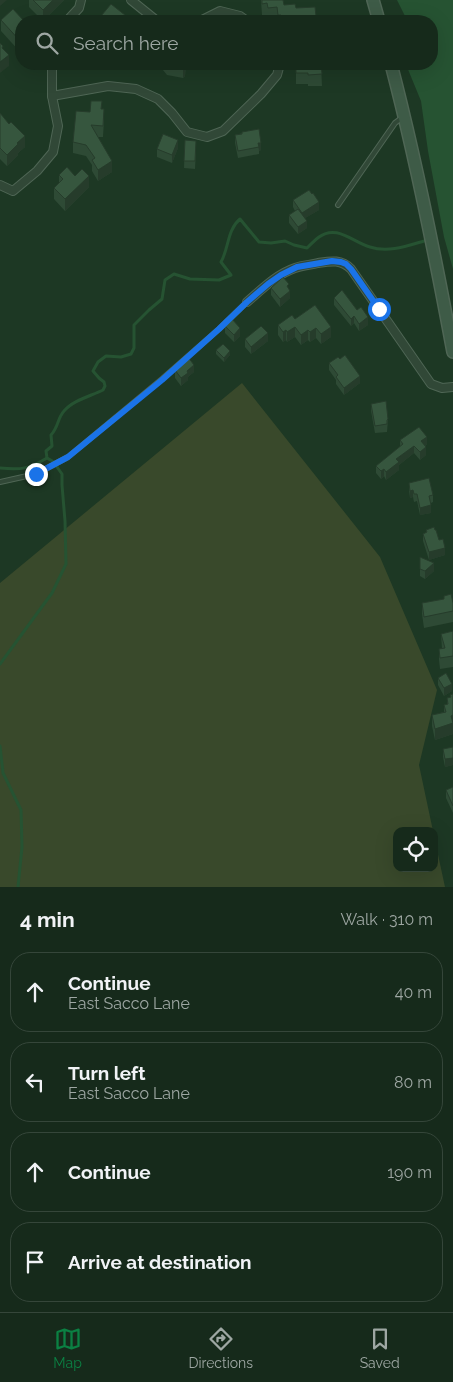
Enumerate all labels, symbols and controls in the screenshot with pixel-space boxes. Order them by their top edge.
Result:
search box [15,15,438,70]
icon: search [33,29,61,57]
text: Search here [73,32,179,54]
route start [368,298,391,321]
route end [25,463,48,486]
map controls [393,827,438,872]
button: locate [393,827,438,872]
text: 4 min [20,907,75,932]
text: Walk · 310 m [340,910,433,929]
text: Continue [68,972,151,994]
icon: ahead [21,978,49,1006]
text: 40 m [395,983,432,1002]
text: East Sacco Lane [68,994,190,1013]
text: Turn left [68,1062,145,1084]
icon: left [21,1068,49,1096]
text: 80 m [394,1073,432,1092]
text: East Sacco Lane [68,1084,190,1103]
icon: ahead [21,1158,49,1186]
text: Continue [68,1161,151,1183]
text: 190 m [387,1163,432,1182]
icon: arrive [21,1248,49,1276]
text: Arrive at destination [68,1251,252,1273]
tab: Map [53,1325,82,1371]
tab: Directions [188,1325,253,1371]
tab: Saved [360,1325,400,1371]

